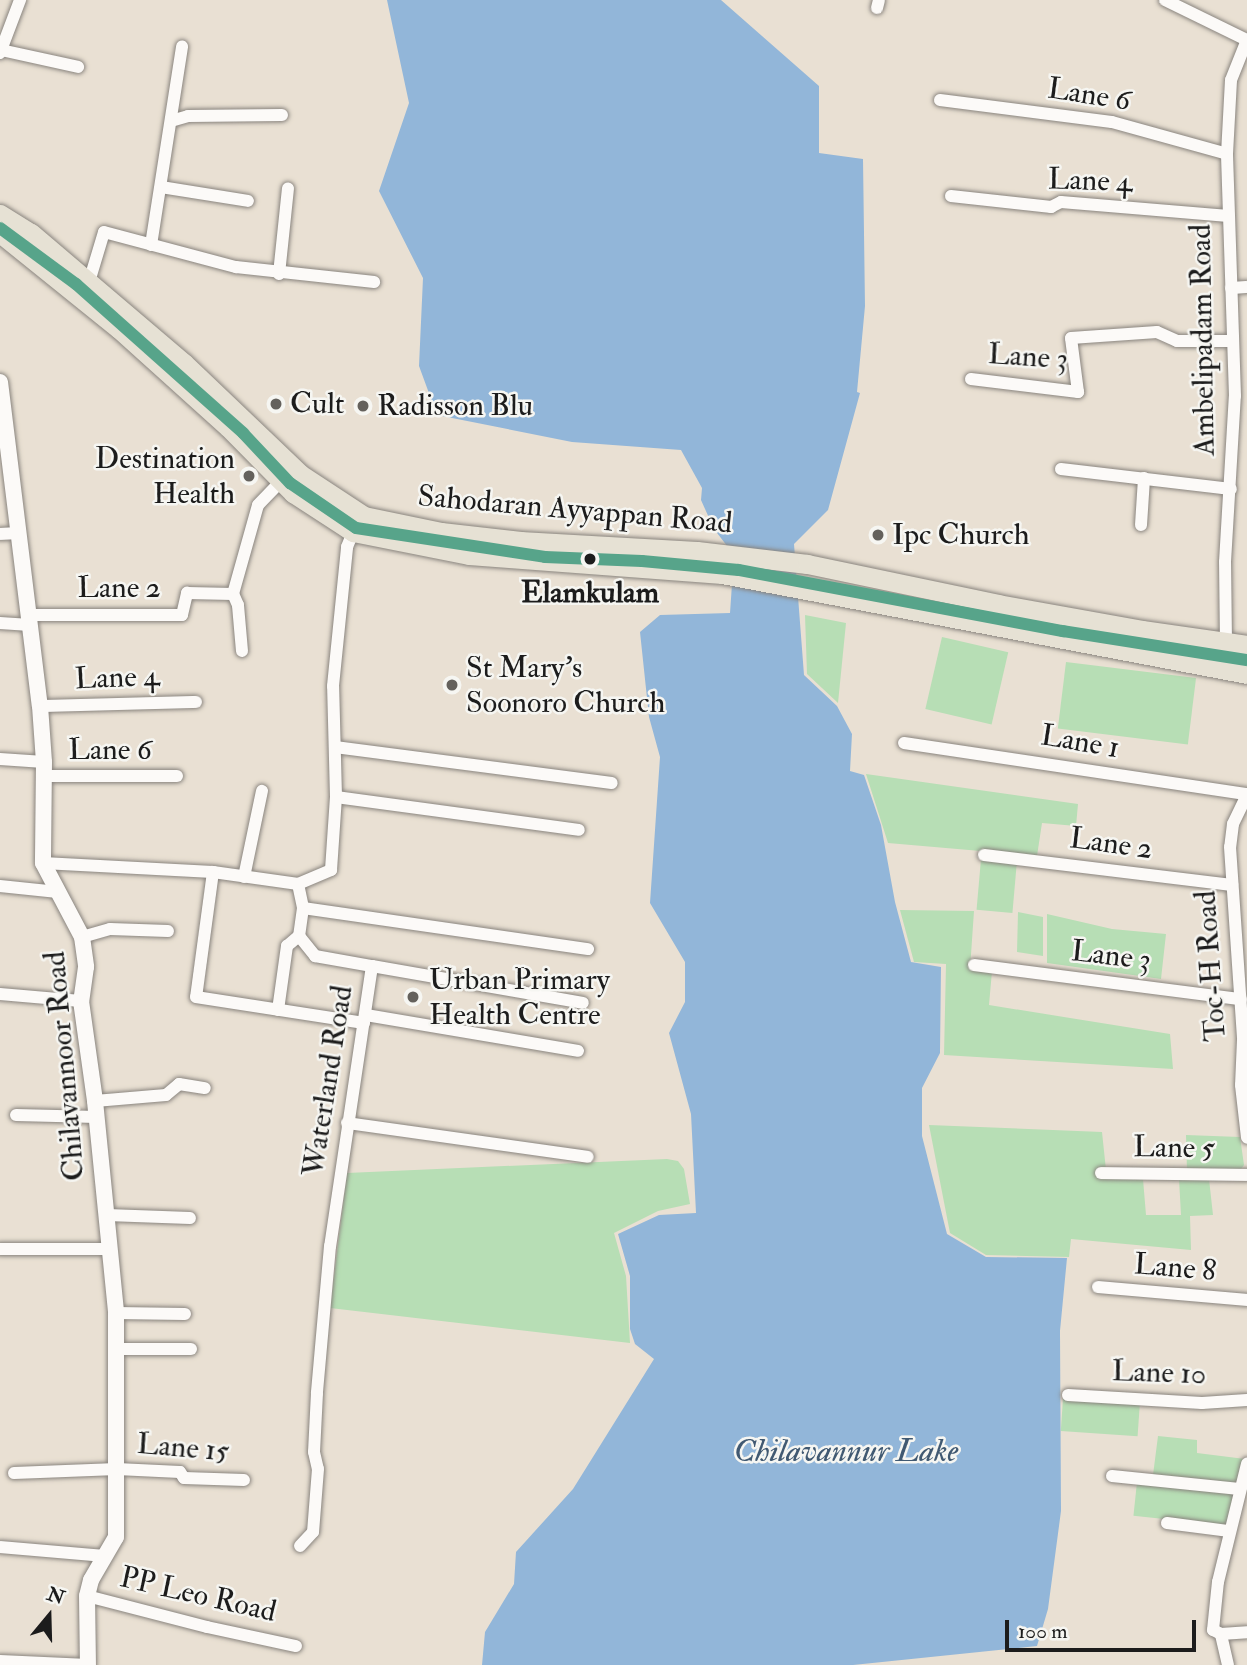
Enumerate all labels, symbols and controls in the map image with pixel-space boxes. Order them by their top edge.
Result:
street label: Lane 6 [1045,71,1133,119]
street label: Lane 4 [1047,162,1133,200]
street label: Ambelipadam Road [1183,224,1223,456]
street label: Lane 3 [987,336,1069,378]
place label: Cult [290,386,344,422]
place label: Radisson Blu [377,388,533,424]
marker: Cult [268,396,284,412]
marker: Radisson Blu [355,398,371,414]
place label: Destination Health [95,441,235,512]
marker: Destination Health [241,468,257,484]
street label: Sahodaran Ayyappan Road [416,478,734,542]
place label: Ipc Church [892,517,1029,553]
marker: Ipc Church [870,527,886,543]
marker: Elamkulam [578,547,602,571]
street label: Lane 2 [77,570,161,606]
place label: Elamkulam [521,575,659,611]
place label: St Mary's Soonoro Church [466,650,665,720]
street label: Lane 4 [74,659,160,697]
marker: St Mary's Soonoro Church [444,677,460,693]
street label: Lane 1 [1038,717,1122,767]
street label: Lane 6 [68,732,152,768]
street label: Lane 2 [1067,820,1155,868]
street label: Toc-H Road [1188,889,1234,1043]
street label: Lane 3 [1069,933,1153,979]
street label: Chilavannoor Road [37,950,93,1182]
place label: Urban Primary Health Centre [429,962,610,1032]
street label: Waterland Road [295,983,361,1179]
marker: Urban Primary Health Centre [403,987,423,1007]
street label: Lane 5 [1133,1129,1215,1167]
street label: Lane 8 [1132,1246,1218,1290]
street label: Lane 10 [1111,1353,1207,1393]
street label: Lane 15 [136,1426,230,1470]
water label: Chilavannur Lake [734,1432,958,1470]
street label: PP Leo Road [116,1560,280,1630]
north arrow [14,1581,84,1651]
text: N [44,1582,68,1610]
scale bar [1009,1606,1200,1650]
text: 100 m [1018,1618,1068,1645]

